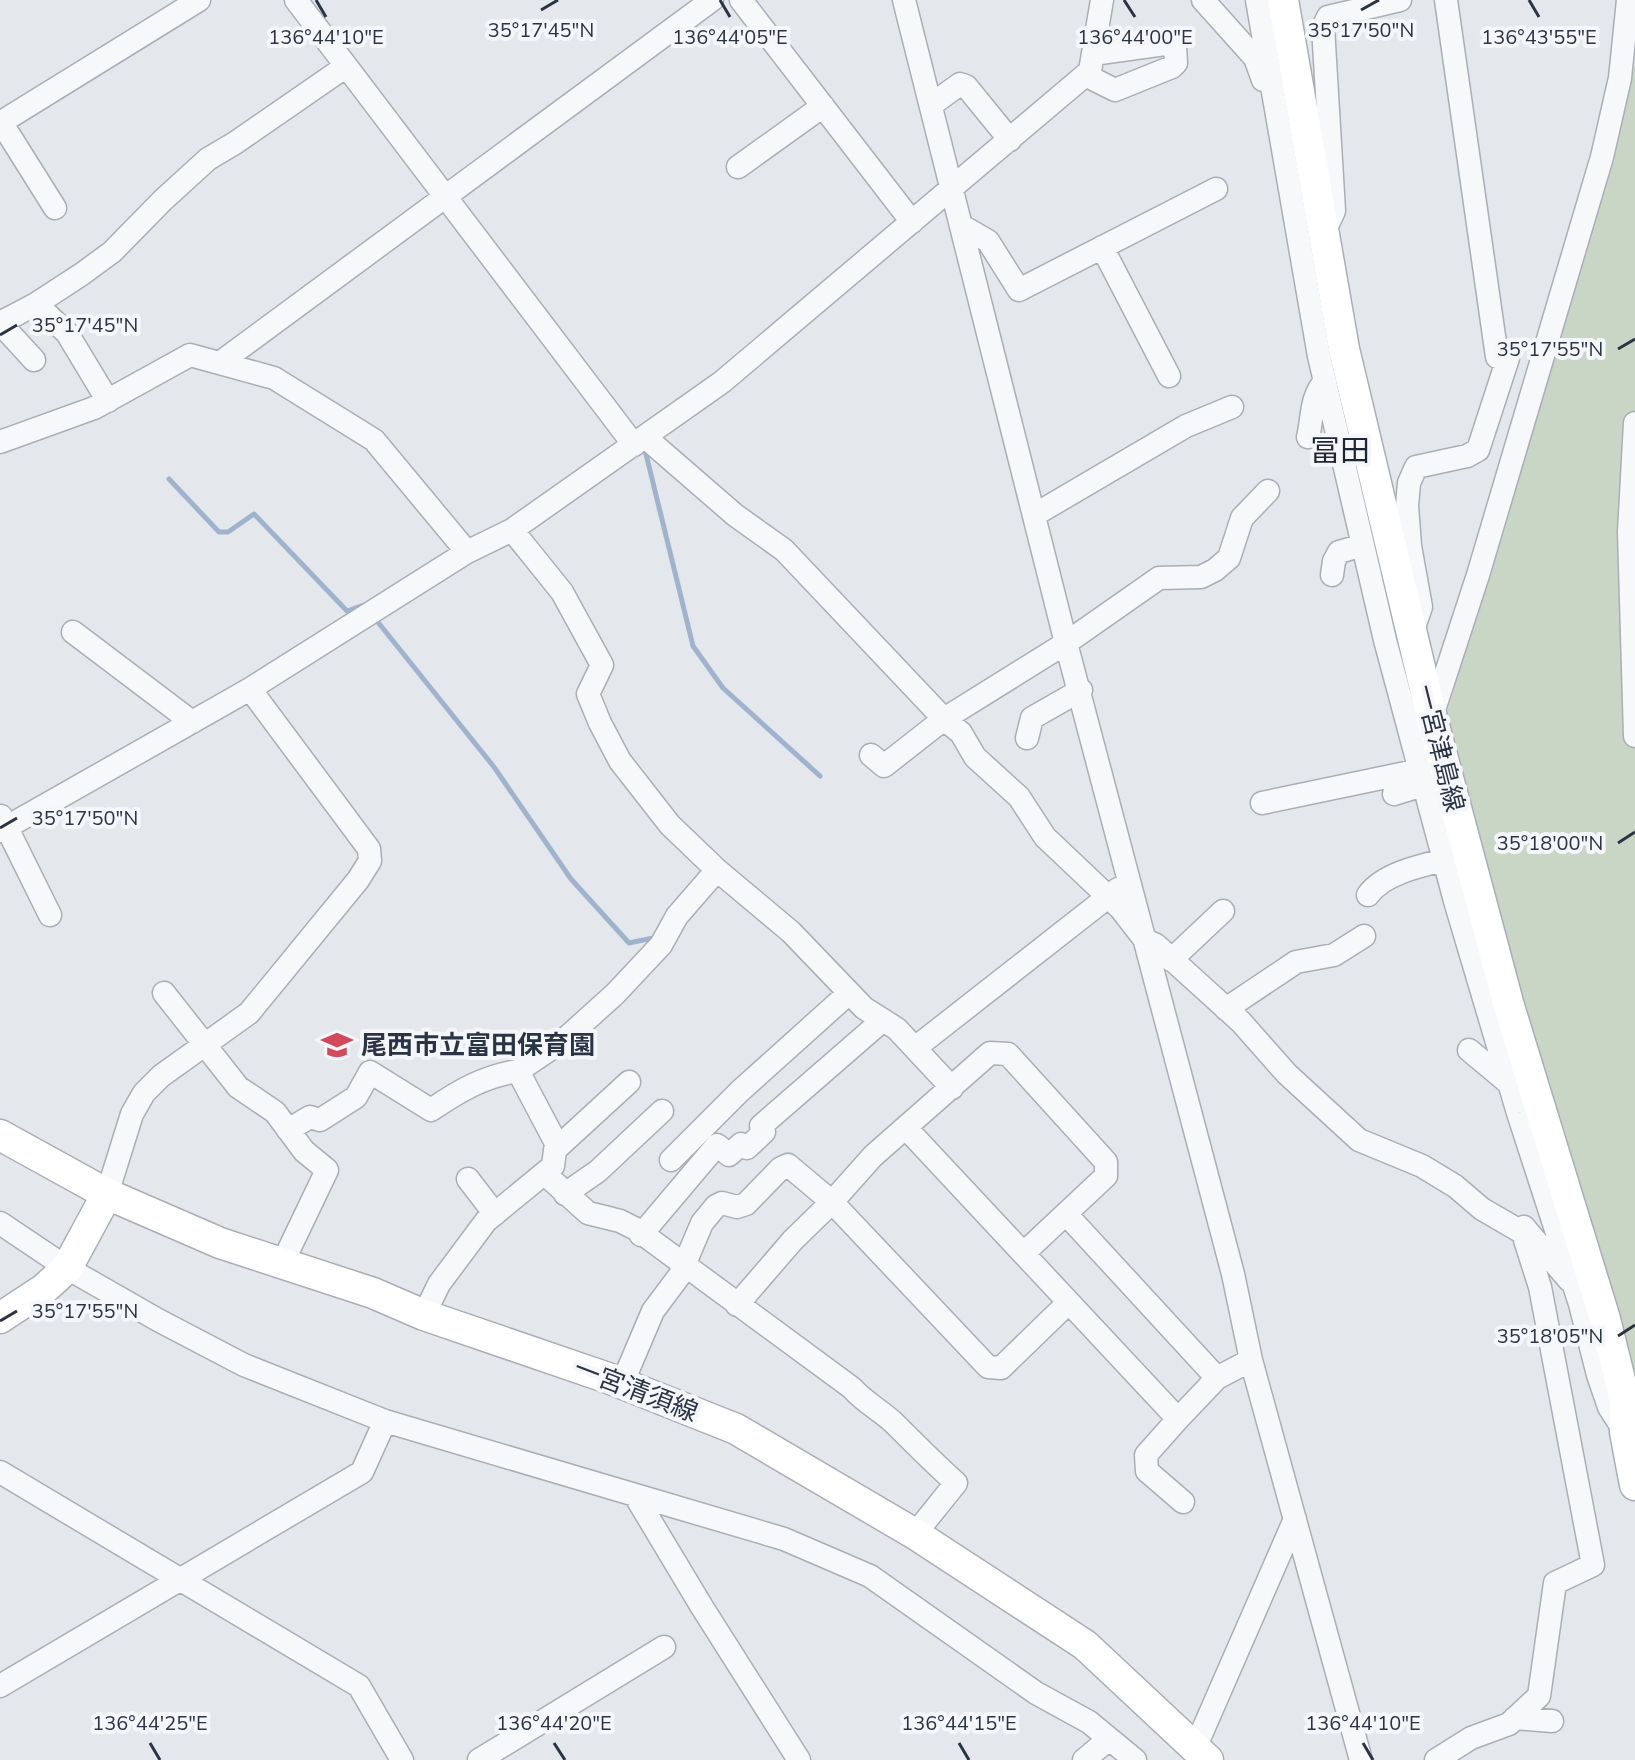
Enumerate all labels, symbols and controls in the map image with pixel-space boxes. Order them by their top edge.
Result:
text: 35°17'45"N [488,17,594,44]
text: 35°17'50"N [1308,17,1414,44]
text: 136°44'10"E [268,24,384,51]
text: 136°44'05"E [672,24,788,51]
text: 136°44'00"E [1077,24,1193,51]
text: 136°43'55"E [1481,24,1597,51]
text: 35°17'45"N [32,312,138,339]
text: 35°17'55"N [1497,336,1603,363]
district label: 冨田 [1310,431,1370,472]
street label: 一宮津島線 [1407,681,1472,815]
text: 35°17'50"N [32,805,138,832]
text: 35°18'00"N [1497,830,1603,857]
school or university icon: 尾西市立富田保育園 [320,1028,354,1062]
place label: 尾西市立富田保育園 [361,1028,595,1063]
text: 35°17'55"N [32,1298,138,1325]
text: 35°18'05"N [1497,1323,1603,1350]
street label: 一宮清須線 [569,1351,703,1430]
text: 136°44'25"E [92,1710,208,1737]
text: 136°44'20"E [496,1710,612,1737]
text: 136°44'15"E [901,1710,1017,1737]
text: 136°44'10"E [1305,1710,1421,1737]

